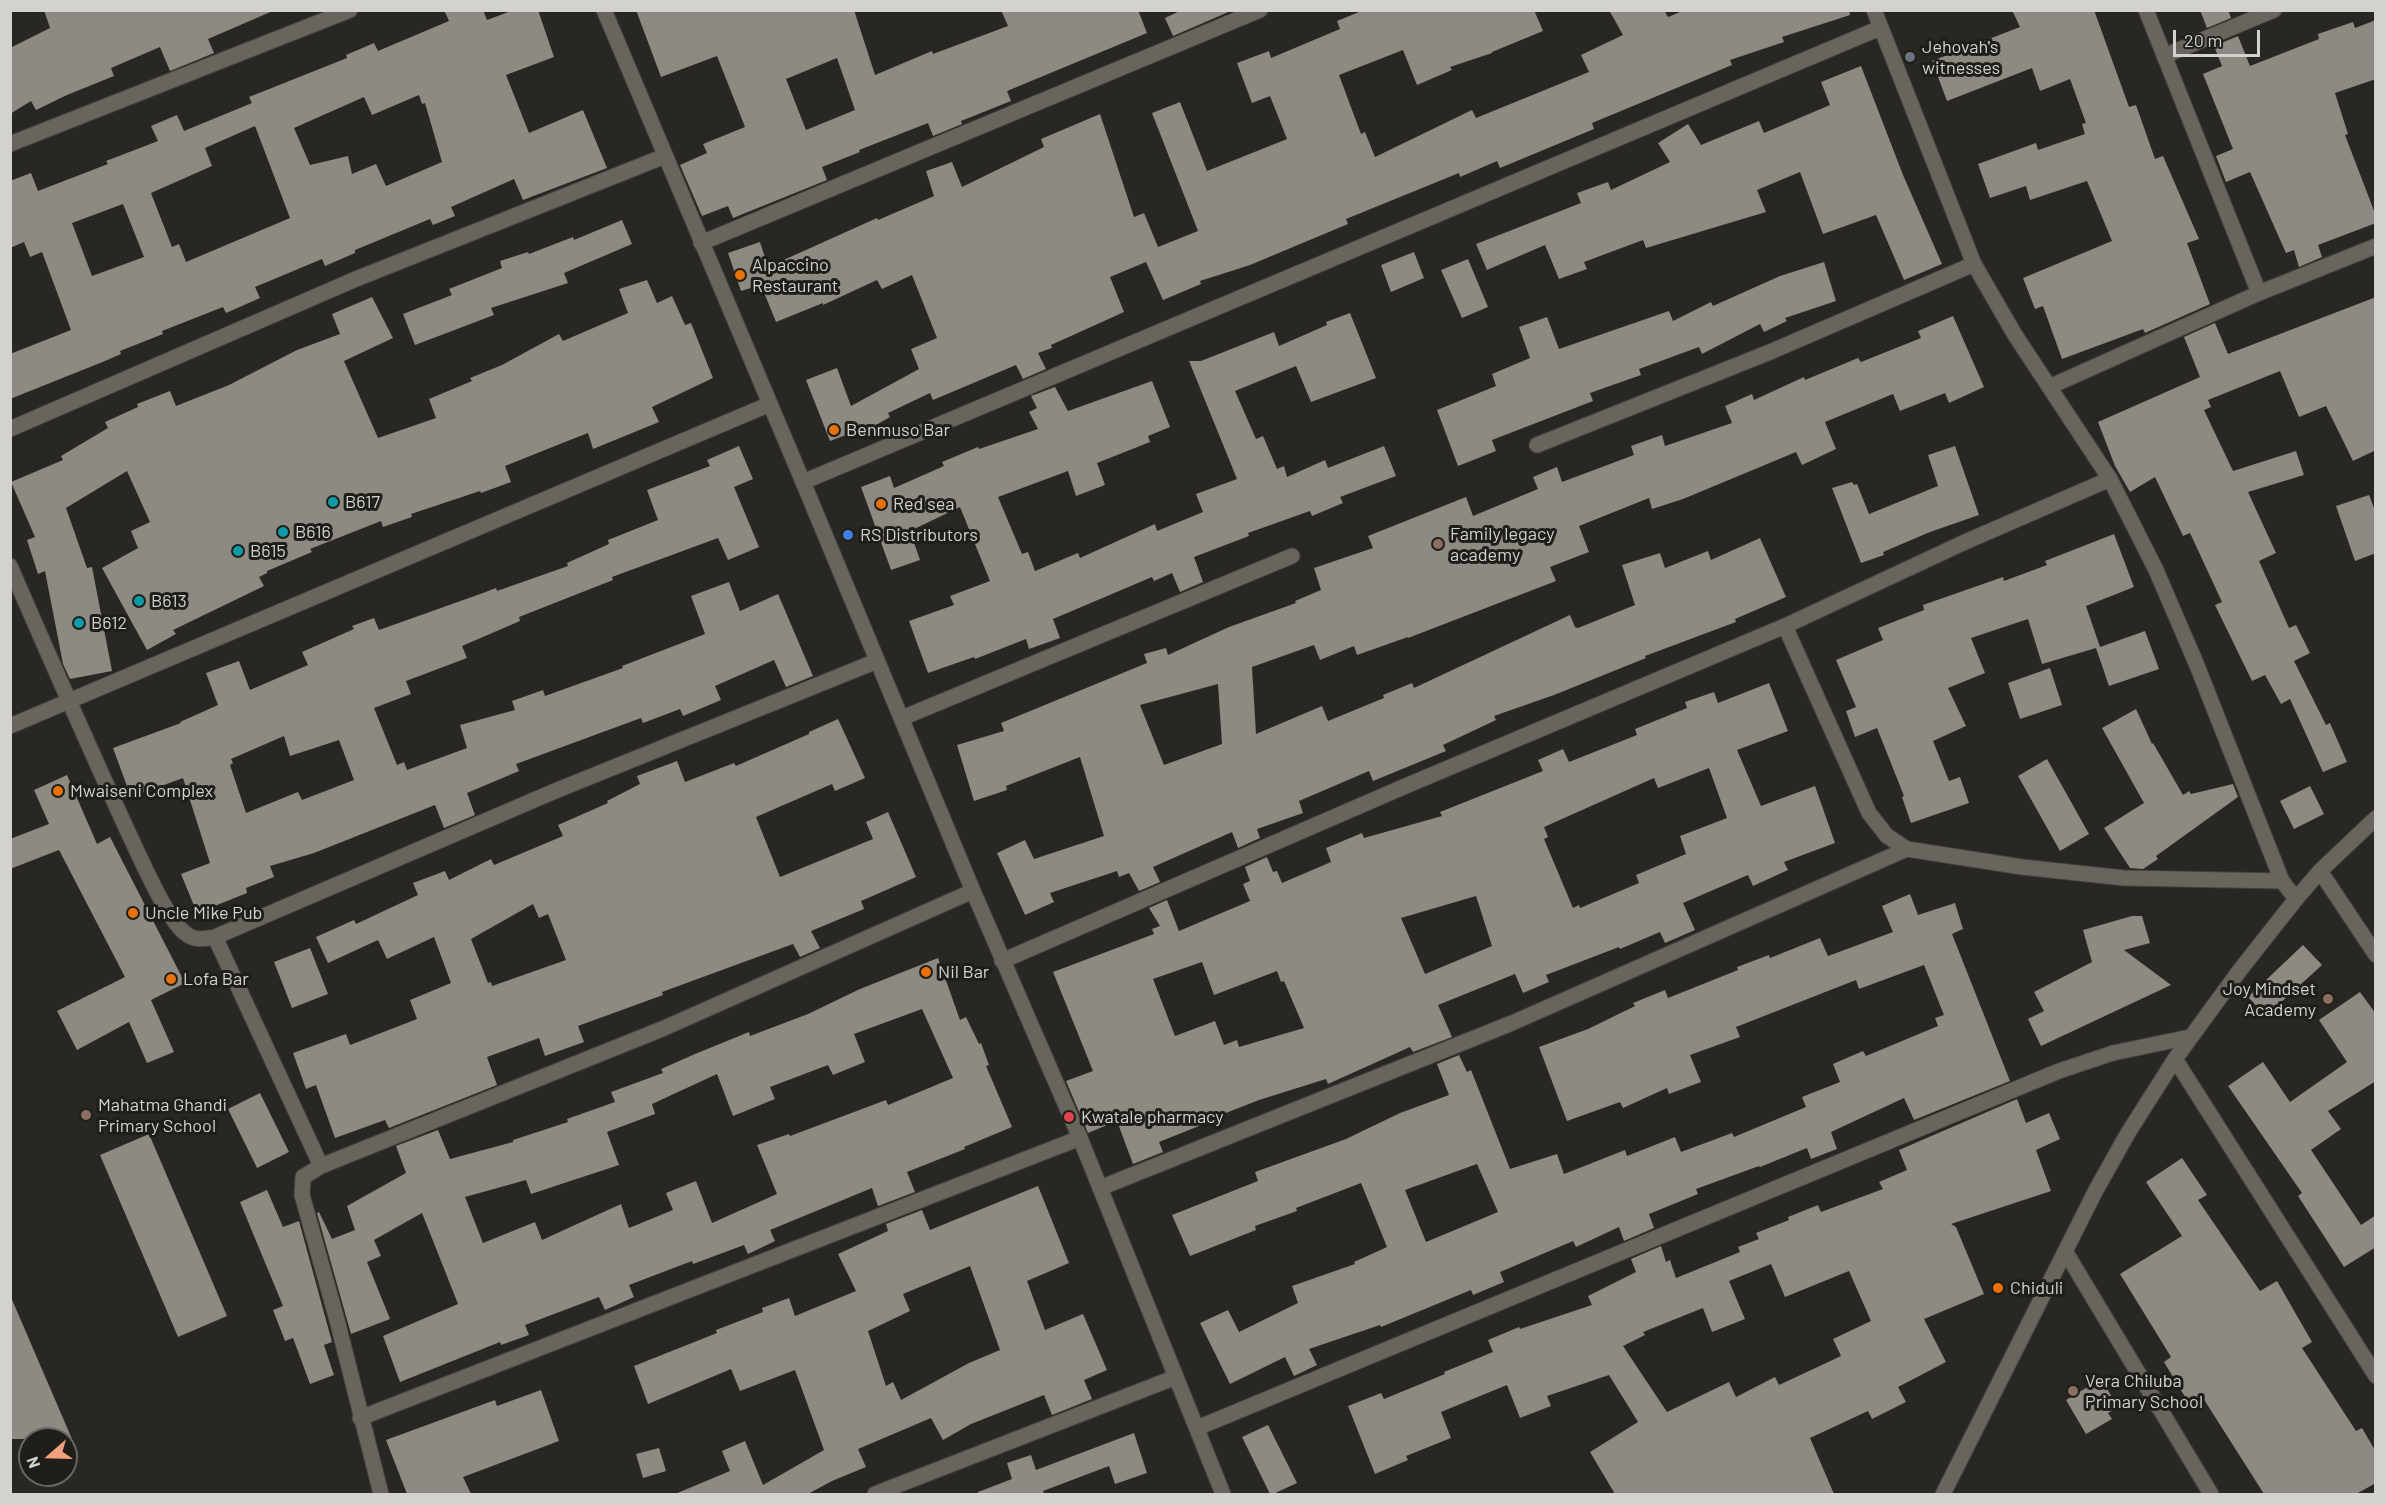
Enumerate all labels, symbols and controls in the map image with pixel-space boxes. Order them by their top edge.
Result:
scale bar [2176,18,2263,56]
text: 20 m [2184,29,2222,51]
place label: Jehovah's witnesses [1922,36,2000,78]
marker: Jehovah's witnesses [1903,50,1917,64]
place label: Alpaccino Restaurant [752,254,838,296]
marker: Alpaccino Restaurant [733,268,747,282]
place label: Benmuso Bar [846,419,950,441]
marker: Benmuso Bar [827,423,841,437]
place label: B617 [345,491,380,513]
place label: Red sea [893,493,954,515]
marker: B617 [326,495,340,509]
marker: Red sea [874,497,888,511]
place label: B616 [295,521,331,543]
place label: Family legacy academy [1450,523,1554,566]
place label: RS Distributors [860,524,978,546]
marker: B616 [276,525,290,539]
marker: RS Distributors [841,528,855,542]
marker: Family legacy academy [1431,537,1445,551]
place label: B615 [250,540,286,562]
marker: B615 [231,544,245,558]
place label: B613 [151,590,187,612]
marker: B613 [132,594,146,608]
place label: B612 [91,612,127,634]
marker: B612 [72,616,86,630]
place label: Mwaiseni Complex [70,780,213,802]
marker: Mwaiseni Complex [51,784,65,798]
place label: Uncle Mike Pub [145,902,262,924]
marker: Uncle Mike Pub [126,906,140,920]
place label: Nil Bar [938,961,989,983]
marker: Nil Bar [919,965,933,979]
place label: Lofa Bar [183,968,249,990]
marker: Lofa Bar [164,972,178,986]
place label: Joy Mindset Academy [2223,978,2316,1020]
marker: Joy Mindset Academy [2321,992,2335,1006]
place label: Mahatma Ghandi Primary School [98,1094,227,1136]
place label: Kwatale pharmacy [1081,1106,1224,1128]
marker: Mahatma Ghandi Primary School [79,1108,93,1122]
marker: Kwatale pharmacy [1062,1110,1076,1124]
place label: Chiduli [2010,1277,2063,1299]
marker: Chiduli [1991,1281,2005,1295]
place label: Vera Chiluba Primary School [2085,1370,2203,1412]
marker: Vera Chiluba Primary School [2066,1384,2080,1398]
north arrow [18,1427,78,1487]
text: N [22,1454,43,1471]

